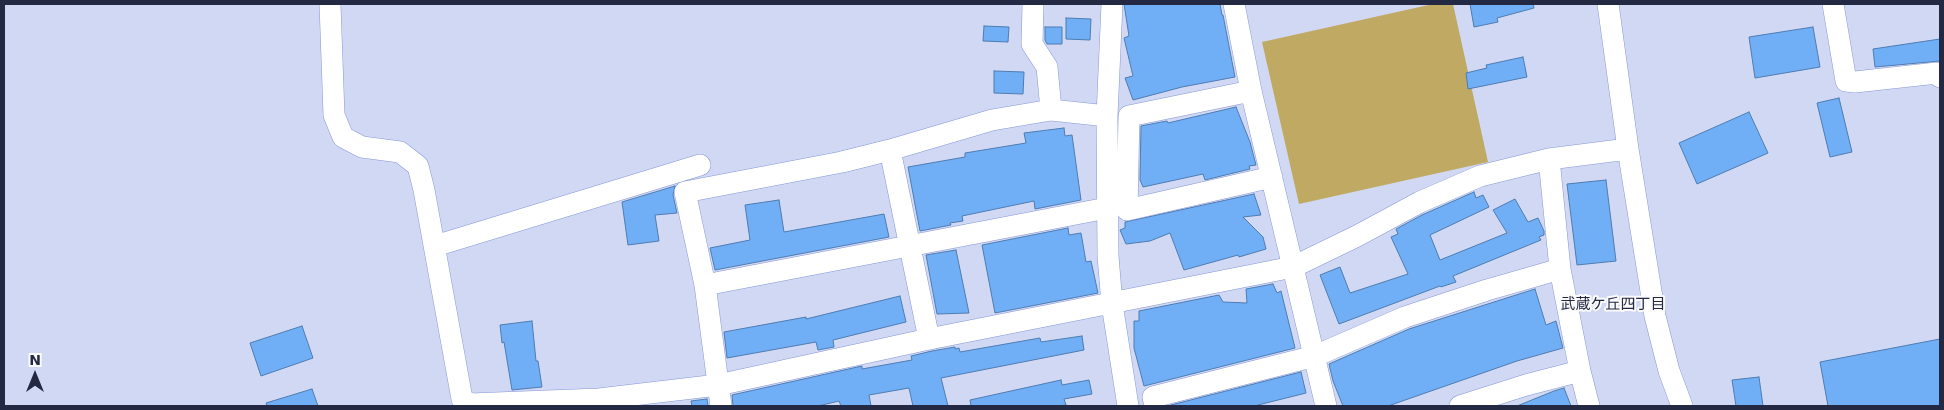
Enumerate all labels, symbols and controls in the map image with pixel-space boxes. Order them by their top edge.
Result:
district label: 武蔵ケ丘四丁目 [1561,296,1665,314]
north arrow [10,350,60,400]
text: N [29,352,41,368]

